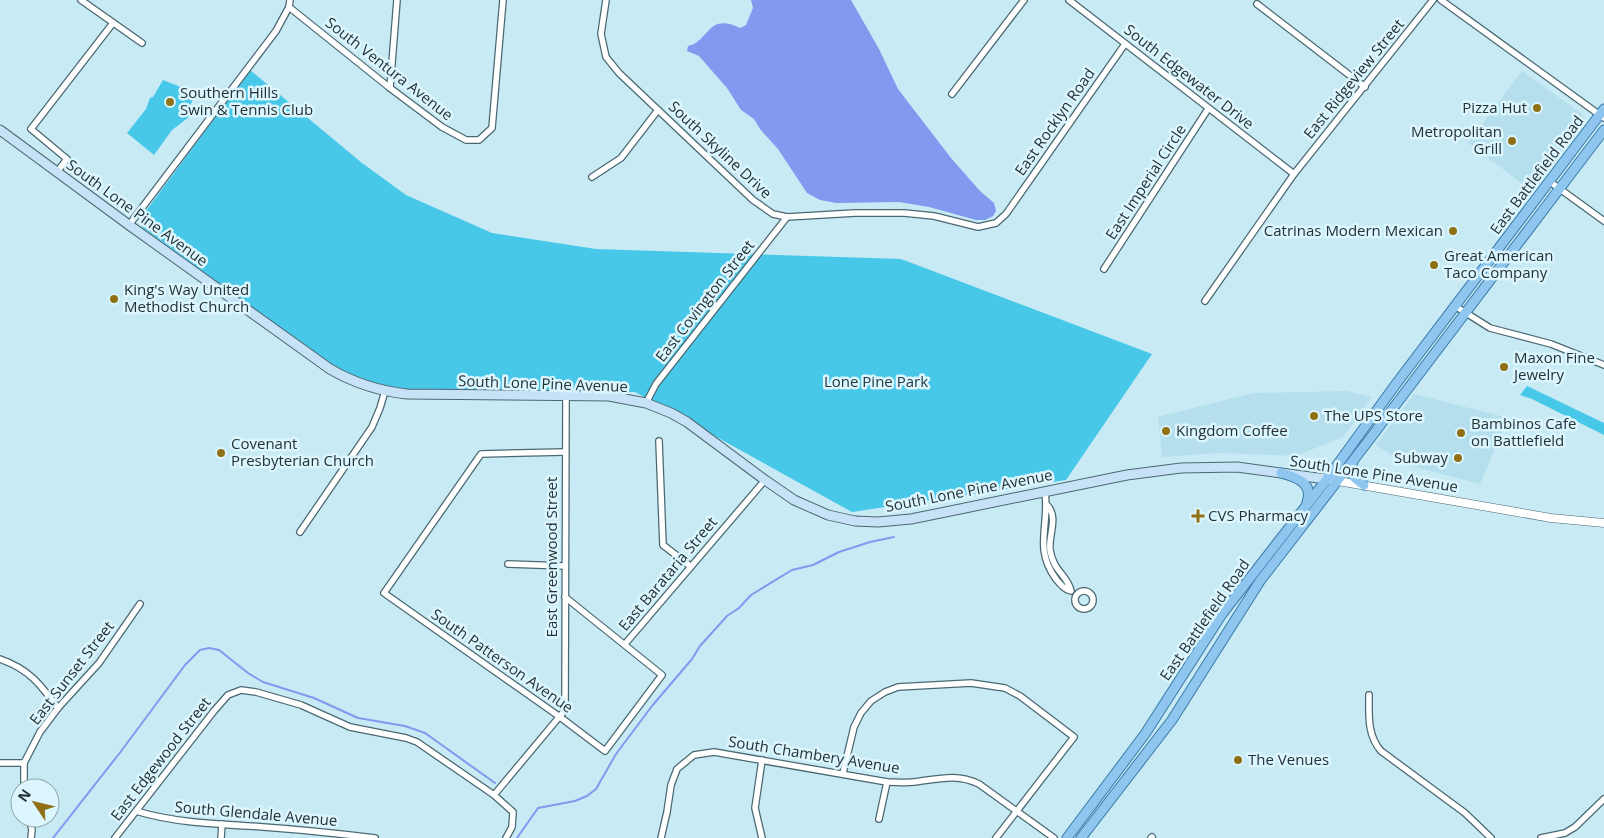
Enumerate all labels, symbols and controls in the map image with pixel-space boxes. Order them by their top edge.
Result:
street label: South Ventura Avenue [322,12,457,124]
street label: East Ridgeview Street [1299,14,1408,143]
street label: South Edgewater Drive [1121,19,1259,133]
street label: East Rocklyn Road [1010,64,1099,179]
place label: Southern Hills Swin & Tennis Club [180,82,313,119]
marker: Southern Hills Swin & Tennis Club [164,96,176,108]
street label: South Skyline Drive [665,96,777,202]
place label: Pizza Hut [1462,97,1527,117]
marker: Pizza Hut [1531,102,1543,114]
street label: East Battlefield Road [1485,111,1587,238]
street label: East Imperial Circle [1100,120,1190,243]
place label: Metropolitan Grill [1411,121,1502,158]
marker: Metropolitan Grill [1506,135,1518,147]
street label: South Lone Pine Avenue [63,154,212,270]
place label: Catrinas Modern Mexican [1264,220,1443,240]
marker: Catrinas Modern Mexican [1447,225,1459,237]
street label: East Covington Street [650,235,758,365]
place label: Great American Taco Company [1444,245,1553,282]
marker: Great American Taco Company [1428,259,1440,271]
place label: King's Way United Methodist Church [124,279,249,316]
marker: King's Way United Methodist Church [108,293,120,305]
place label: Maxon Fine Jewelry [1512,347,1595,384]
marker: Maxon Fine Jewelry [1498,361,1510,373]
street label: South Lone Pine Avenue [458,370,628,396]
park label: Lone Pine Park [824,371,928,391]
place label: The UPS Store [1324,405,1423,425]
marker: The UPS Store [1308,410,1320,422]
place label: Bambinos Cafe on Battlefield [1471,413,1576,450]
place label: Kingdom Coffee [1176,420,1288,440]
marker: Kingdom Coffee [1160,425,1172,437]
marker: Bambinos Cafe on Battlefield [1455,427,1467,439]
place label: Covenant Presbyterian Church [231,433,374,470]
marker: Covenant Presbyterian Church [215,447,227,459]
place label: Subway [1394,447,1448,467]
street label: South Lone Pine Avenue [1289,450,1460,496]
marker: Subway [1452,452,1464,464]
street label: South Lone Pine Avenue [884,464,1054,516]
street label: East Greenwood Street [541,477,561,637]
place label: CVS Pharmacy [1208,505,1309,525]
marker: CVS Pharmacy [1192,510,1204,522]
street label: East Barataria Street [614,512,721,635]
street label: East Battlefield Road [1155,555,1254,684]
street label: South Patterson Avenue [428,604,578,717]
street label: East Sunset Street [24,616,118,728]
street label: East Edgewood Street [106,692,215,824]
street label: South Chambery Avenue [727,731,901,777]
place label: The Venues [1248,749,1329,769]
marker: The Venues [1232,754,1244,766]
north arrow [10,778,60,828]
text: N [13,785,35,805]
street label: South Glendale Avenue [174,796,338,830]

